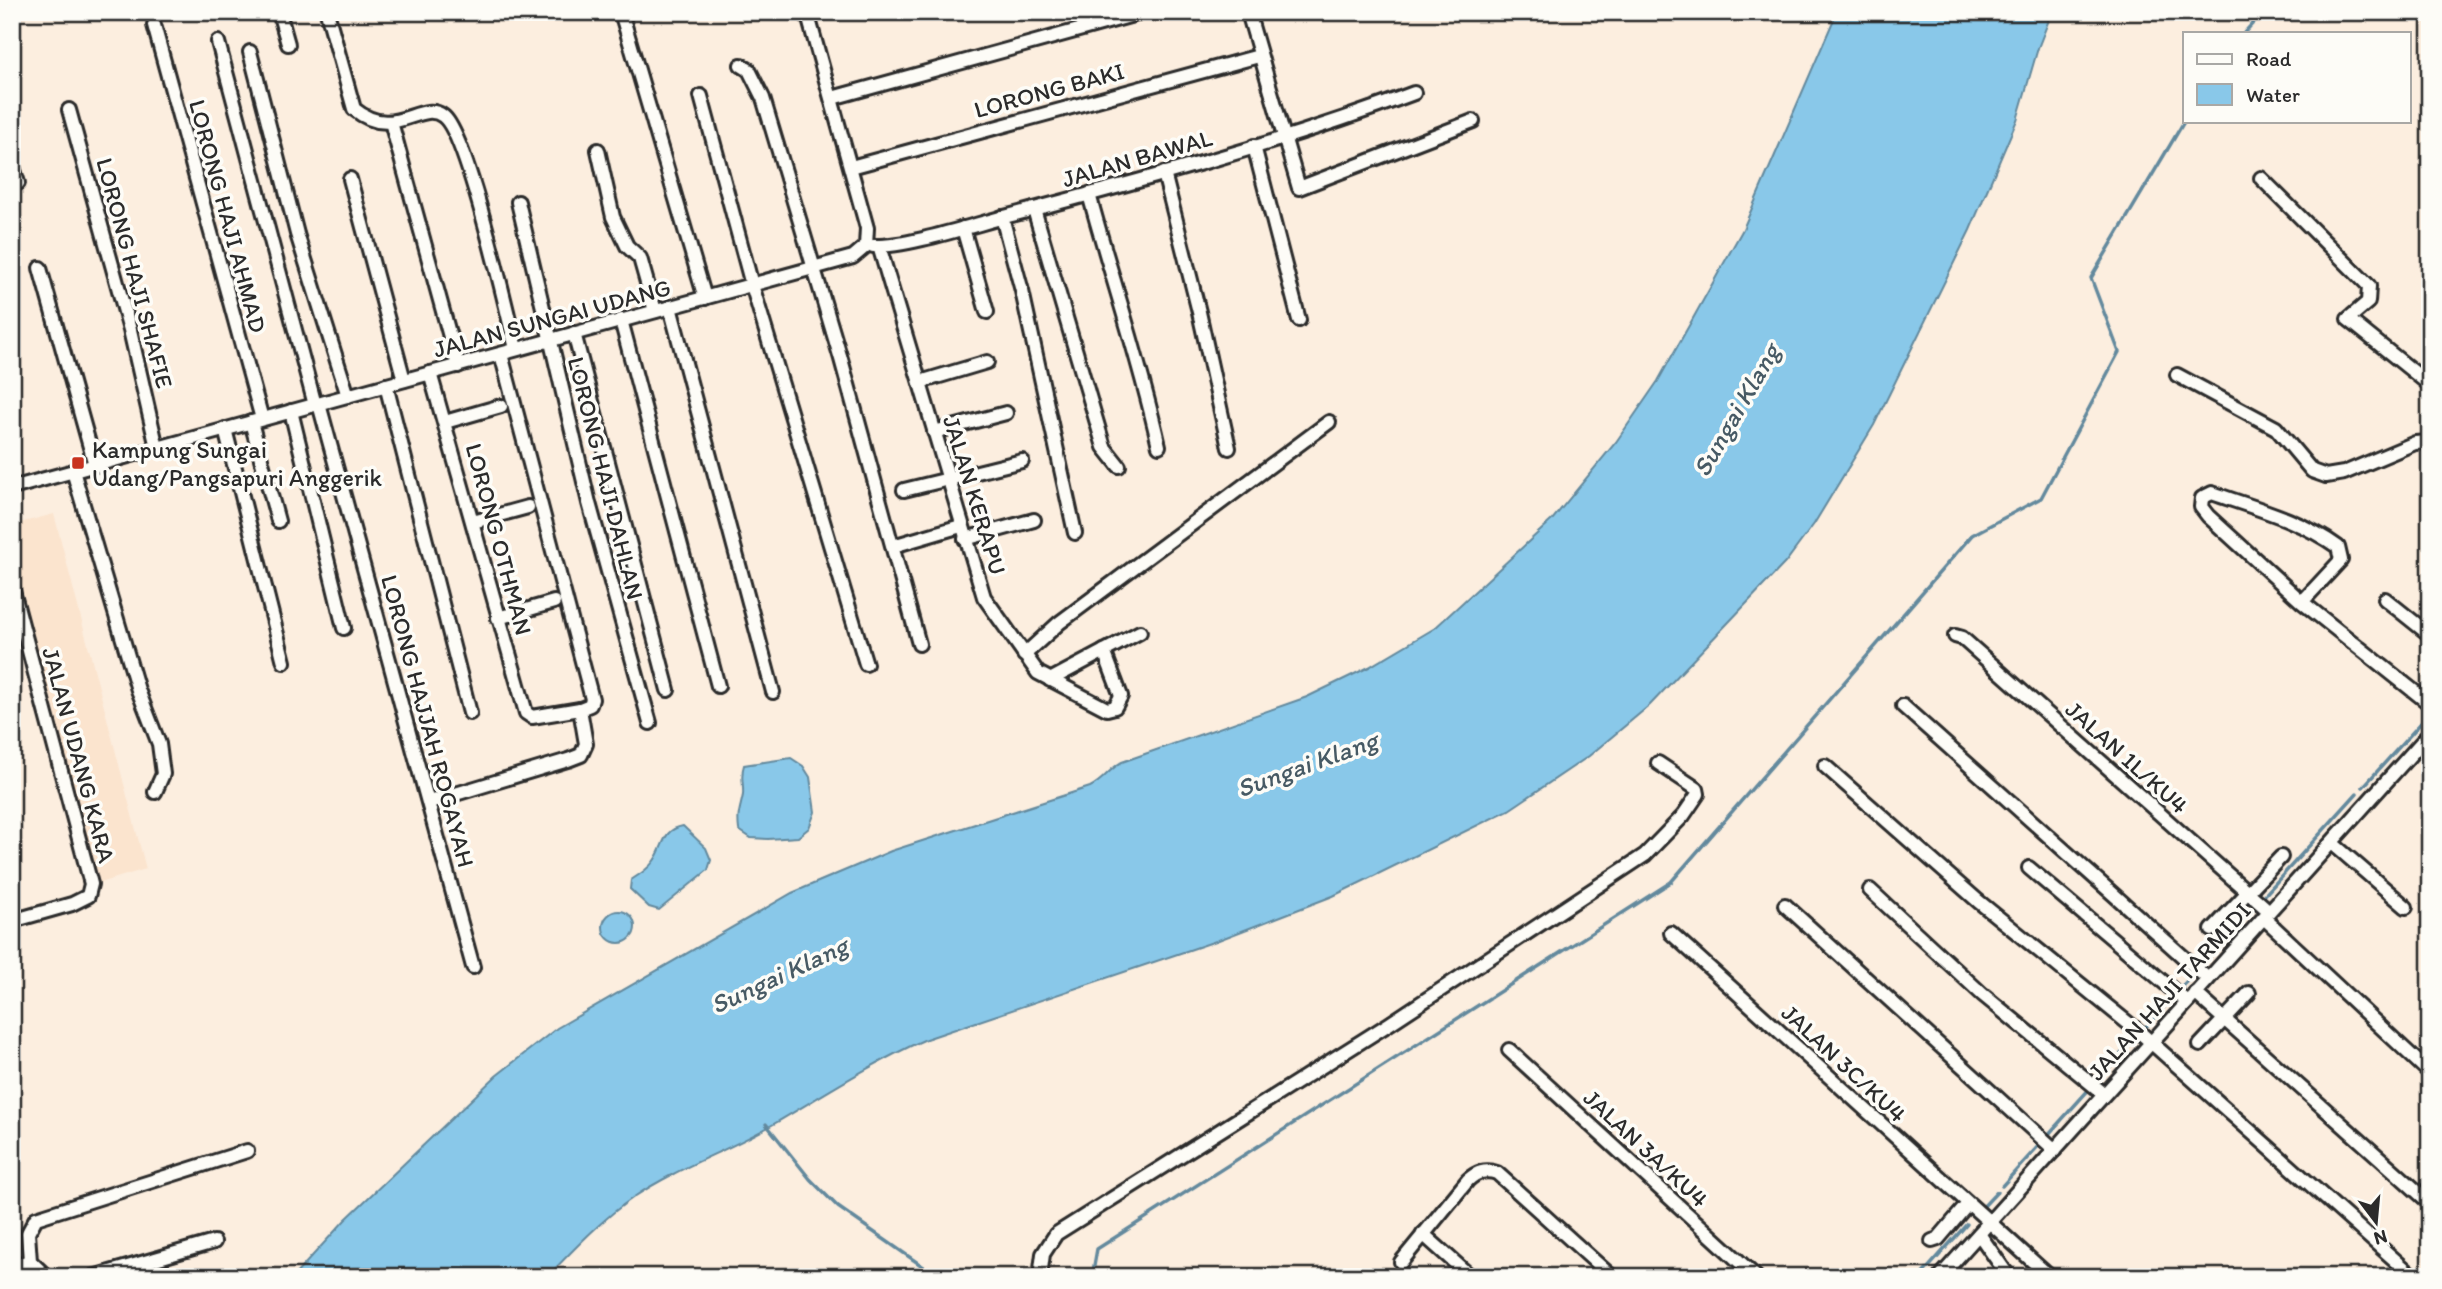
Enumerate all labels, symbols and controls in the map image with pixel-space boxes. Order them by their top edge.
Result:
legend [2183,32,2410,122]
text: Road [2246,46,2292,71]
street label: LORONG BAKI [971,56,1127,124]
text: Water [2246,82,2300,107]
street label: LORONG HAJI AHMAD [183,96,273,336]
street label: JALAN BAWAL [1059,123,1215,193]
street label: LORONG HAJI SHAFIE [90,155,180,391]
street label: JALAN SUNGAI UDANG [430,272,674,364]
water label: Sungai Klang [1685,336,1788,482]
street label: LORONG HAJI DAHLAN [562,354,650,602]
street label: JALAN KERAPU [937,412,1013,578]
place label: Kampung Sungai Udang/Pangsapuri Anggerik [92,435,383,492]
street label: LORONG OTHMAN [459,440,539,638]
marker: Kampung Sungai Udang/Pangsapuri Anggerik [70,455,86,471]
street label: LORONG HAJJAH ROGAYAH [375,572,481,870]
street label: JALAN UDANG KARA [36,644,122,866]
street label: JALAN 1L/KU4 [2060,694,2194,820]
water label: Sungai Klang [1232,723,1384,804]
street label: JALAN HAJI TARMIDI [2081,896,2257,1086]
water label: Sungai Klang [705,928,855,1021]
street label: JALAN 3C/KU4 [1776,998,1912,1128]
street label: JALAN 3A/KU4 [1578,1083,1714,1213]
north arrow [2340,1188,2410,1258]
text: N [2371,1225,2390,1251]

